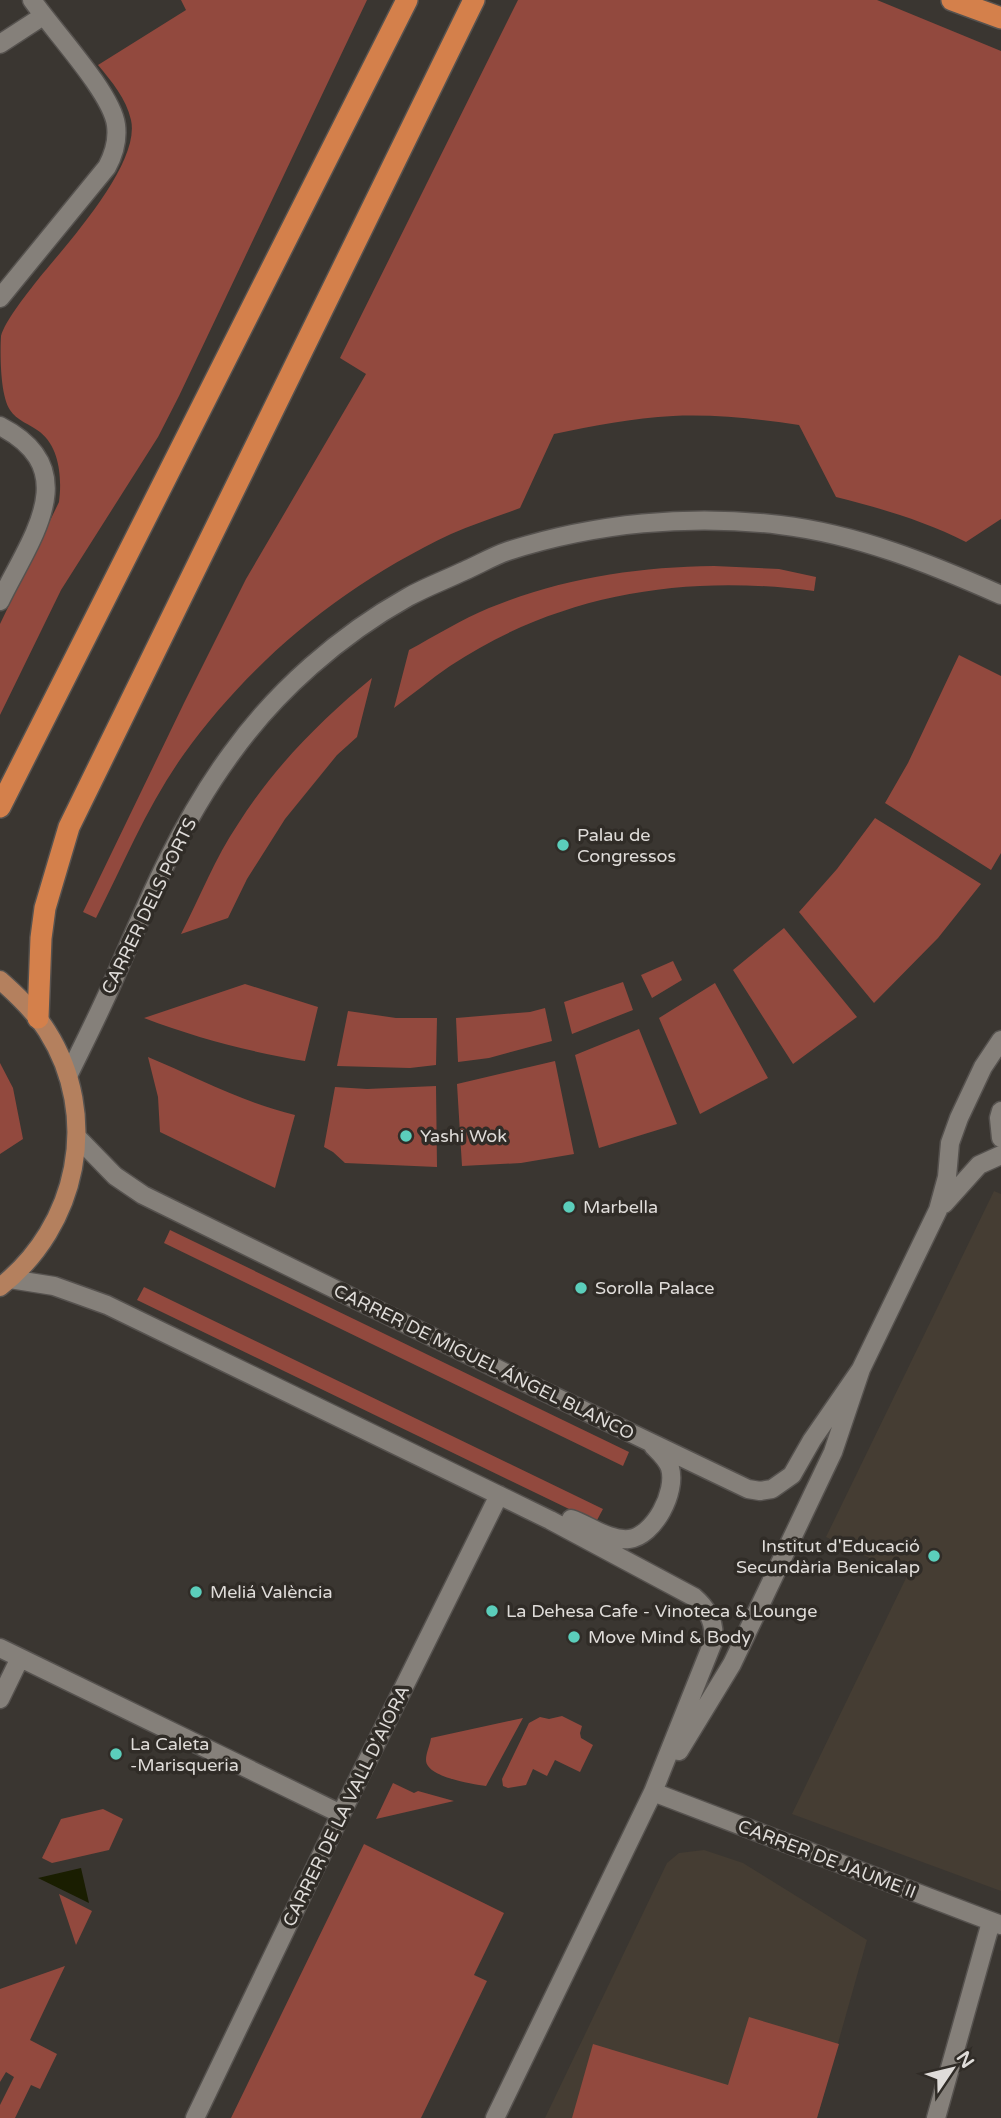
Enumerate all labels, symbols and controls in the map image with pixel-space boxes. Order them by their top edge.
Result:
street label: CARRER DELS PORTS [97,814,201,998]
place label: Palau de Congressos [577,824,676,867]
marker: Palau de Congressos [555,837,571,853]
place label: Yashi Wok [420,1125,507,1147]
marker: Yashi Wok [398,1128,414,1144]
place label: Marbella [583,1196,658,1218]
marker: Marbella [561,1199,577,1215]
place label: Sorolla Palace [595,1277,714,1299]
street label: CARRER DE MIGUEL ÁNGEL BLANCO [330,1279,638,1445]
marker: Sorolla Palace [573,1280,589,1296]
place label: Institut d'Educació Secundària Benicalap [736,1535,920,1578]
marker: Institut d'Educació Secundària Benicalap [926,1548,942,1564]
place label: Meliá València [210,1581,333,1603]
marker: Meliá València [188,1584,204,1600]
place label: La Dehesa Cafe - Vinoteca & Lounge [506,1600,817,1622]
marker: La Dehesa Cafe - Vinoteca & Lounge [484,1603,500,1619]
place label: Move Mind & Body [588,1626,751,1648]
marker: Move Mind & Body [566,1629,582,1645]
street label: CARRER DE LA VALL D'AIORA [278,1682,414,1930]
place label: La Caleta -Marisqueria [130,1733,239,1776]
marker: La Caleta -Marisqueria [108,1746,124,1762]
street label: CARRER DE JAUME II [735,1815,919,1903]
north arrow [917,2034,987,2104]
text: N [952,2047,978,2072]

